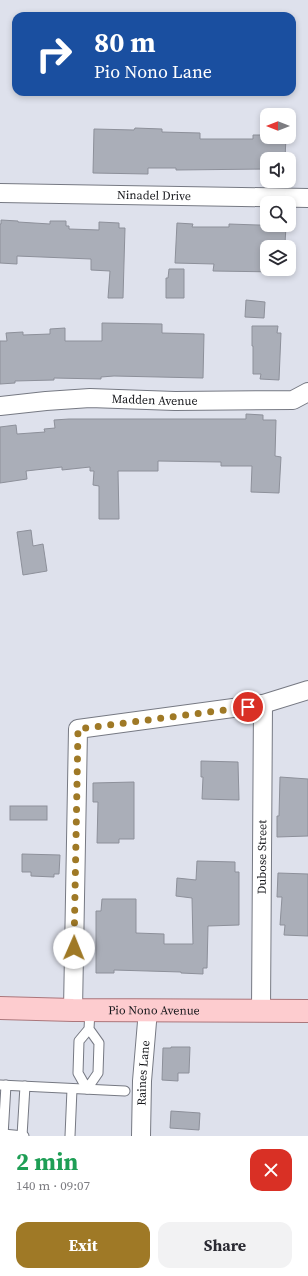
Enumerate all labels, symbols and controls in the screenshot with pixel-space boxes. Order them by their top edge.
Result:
text: 80 m [94,23,156,61]
icon: right [28,28,80,80]
text: Pio Nono Lane [94,59,212,84]
north arrow [260,108,296,144]
map controls [260,108,296,276]
button: sound [260,152,296,188]
street label: Ninadel Drive [117,187,191,204]
button: search [260,196,296,232]
button: layers [260,240,296,276]
street label: Madden Avenue [111,391,198,409]
pin [231,690,265,724]
icon: arrive [237,696,259,718]
street label: Dubose Street [254,820,270,894]
position arrow [53,927,95,969]
street label: Pio Nono Avenue [108,1002,200,1019]
street label: Raines Lane [134,1040,153,1106]
text: 2 min [16,1145,78,1178]
button: close [250,1149,292,1191]
text: 140 m · 09:07 [16,1177,90,1194]
button: Exit [16,1222,150,1268]
button: Share [158,1222,292,1268]

